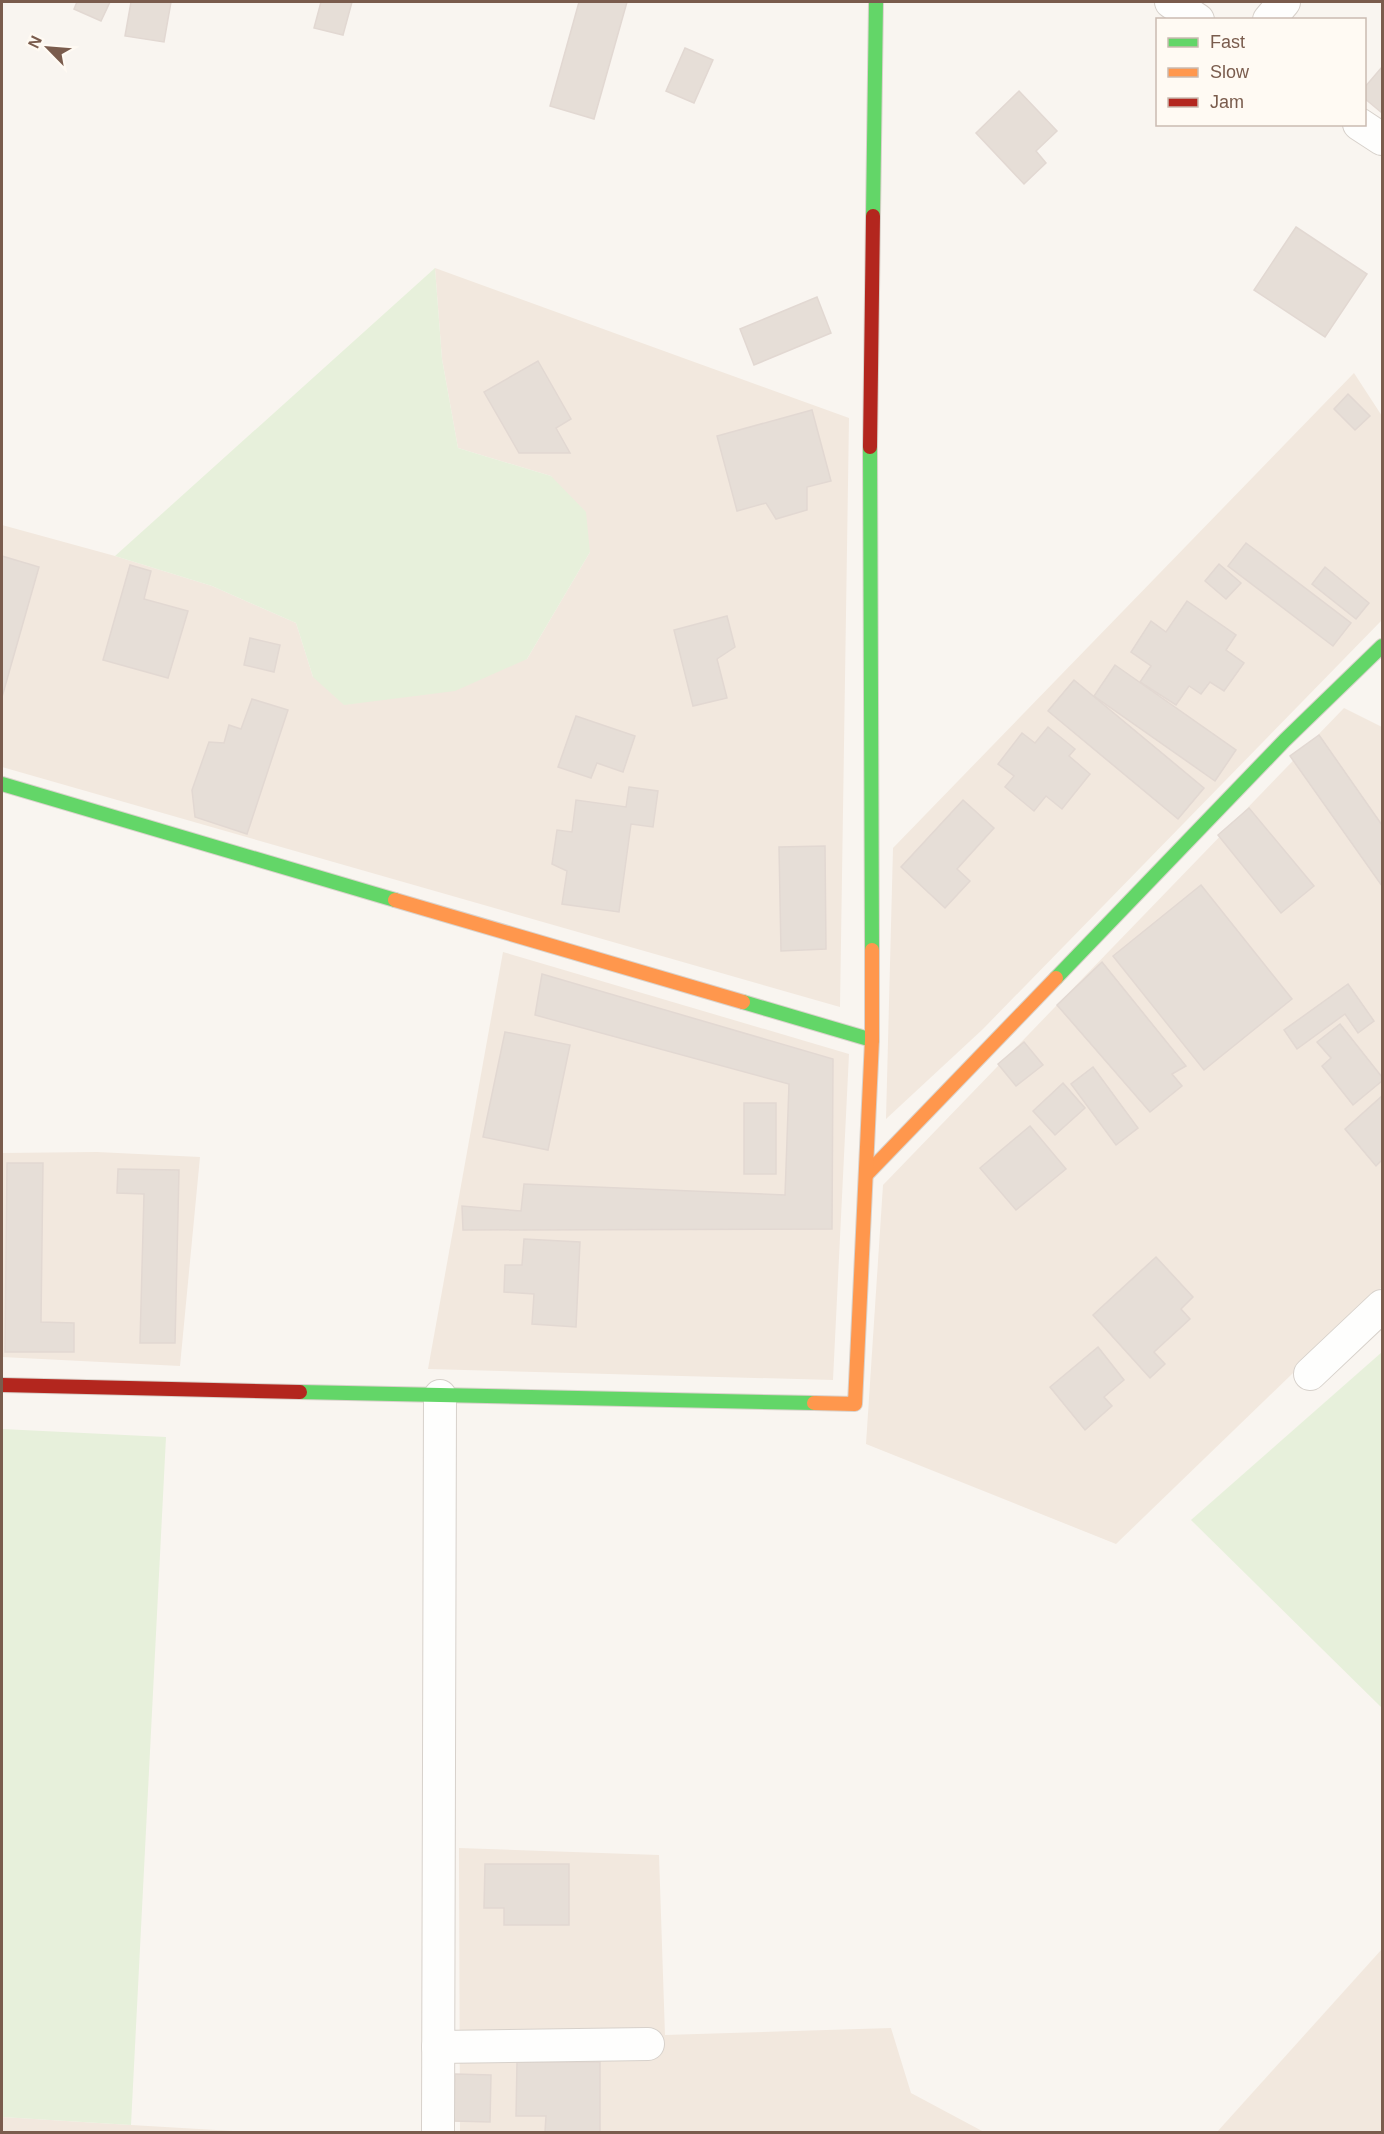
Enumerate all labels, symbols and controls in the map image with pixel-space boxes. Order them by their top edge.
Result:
north arrow [18,18,78,78]
legend [1156,18,1366,126]
text: Fast [1210,32,1245,52]
text: N [25,33,45,51]
text: Slow [1210,62,1250,82]
text: Jam [1210,92,1244,112]

